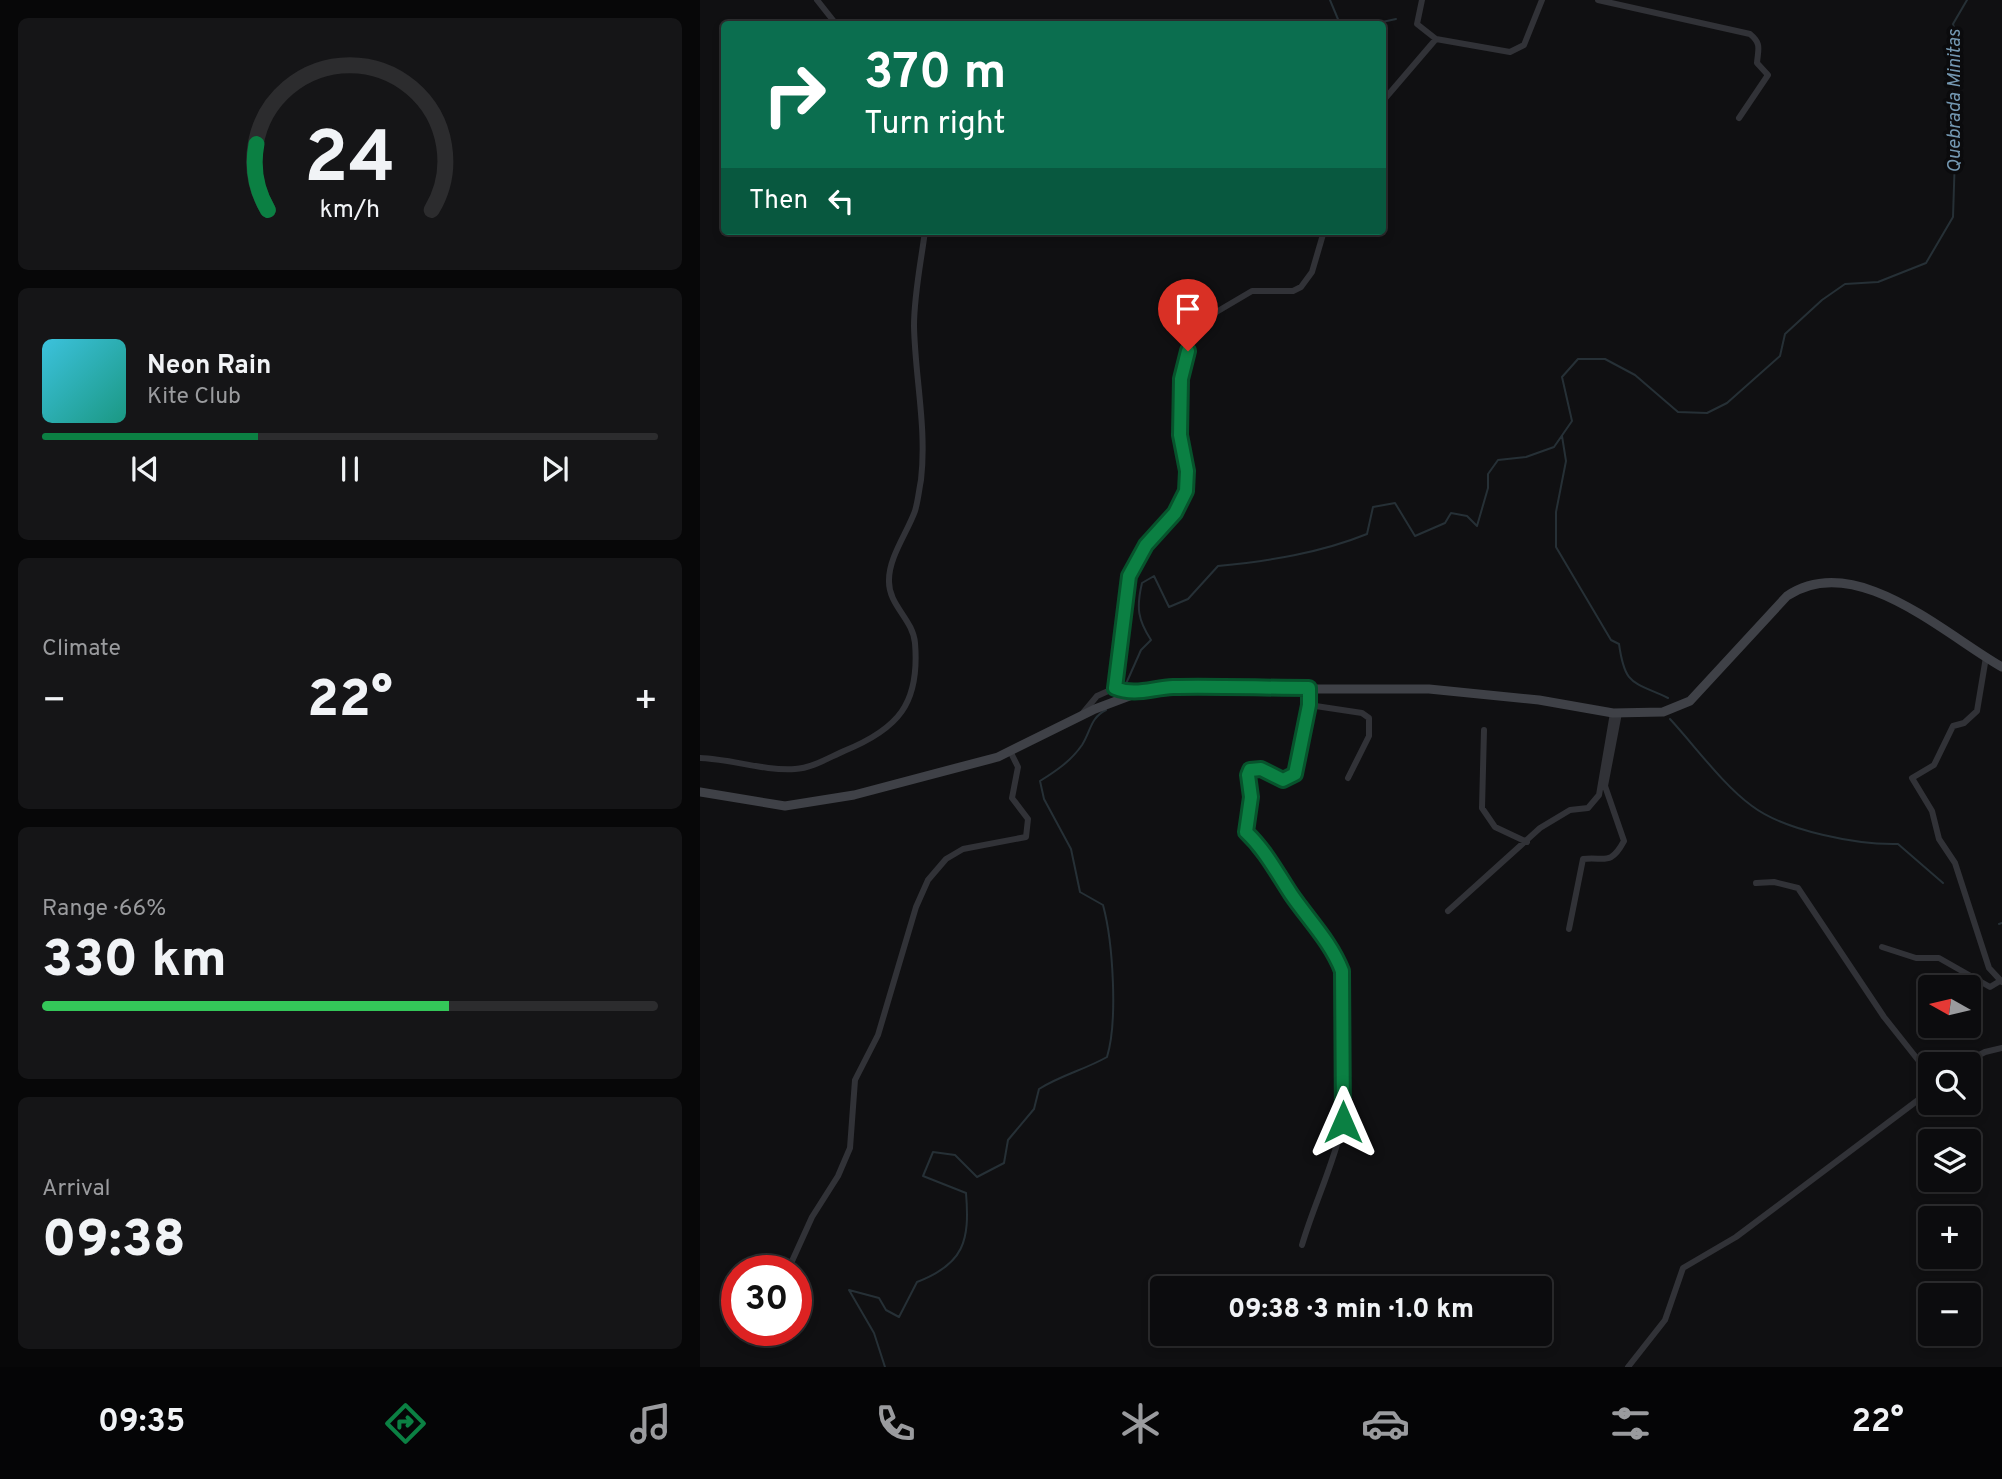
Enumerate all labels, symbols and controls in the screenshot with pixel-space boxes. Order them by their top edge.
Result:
water label: Quebrada Minitas [1943,29,1967,173]
text: 370 m [864,44,1006,106]
icon: right [749,49,840,140]
text: Turn right [864,105,1006,145]
text: 24 [304,116,396,208]
icon: left [822,182,860,220]
text: Then [749,185,808,218]
text: km/h [320,195,380,227]
pin [1158,279,1218,351]
icon: arrive [1169,290,1207,328]
text: Neon Rain [147,350,272,383]
text: Kite Club [147,383,241,412]
icon: previous [126,450,164,488]
icon: pause [331,450,369,488]
icon: next [536,450,574,488]
text: Climate [42,635,121,664]
text: 22° [307,669,393,735]
text: − [42,678,67,727]
text: + [633,678,658,727]
text: Range · 66% [42,895,166,924]
text: 330 km [42,929,227,995]
north arrow [1918,975,1981,1038]
map controls [1918,975,1981,1346]
button: search [1918,1052,1981,1115]
position arrow [1306,1085,1380,1159]
button: layers [1918,1129,1981,1192]
text: Arrival [42,1175,111,1204]
button: + [1918,1206,1981,1269]
text: 09:38 [42,1209,186,1275]
speed limit sign: 30 [721,1255,812,1346]
button: − [1918,1283,1981,1346]
text: 09:38 · 3 min · 1.0 km [1228,1294,1474,1327]
icon: directions [381,1399,430,1448]
icon: music [626,1399,675,1448]
icon: phone [871,1399,920,1448]
icon: climate [1116,1399,1165,1448]
icon: car [1361,1399,1410,1448]
icon: filters [1606,1399,1655,1448]
text: 09:35 [98,1403,185,1443]
text: 22° [1851,1403,1904,1443]

